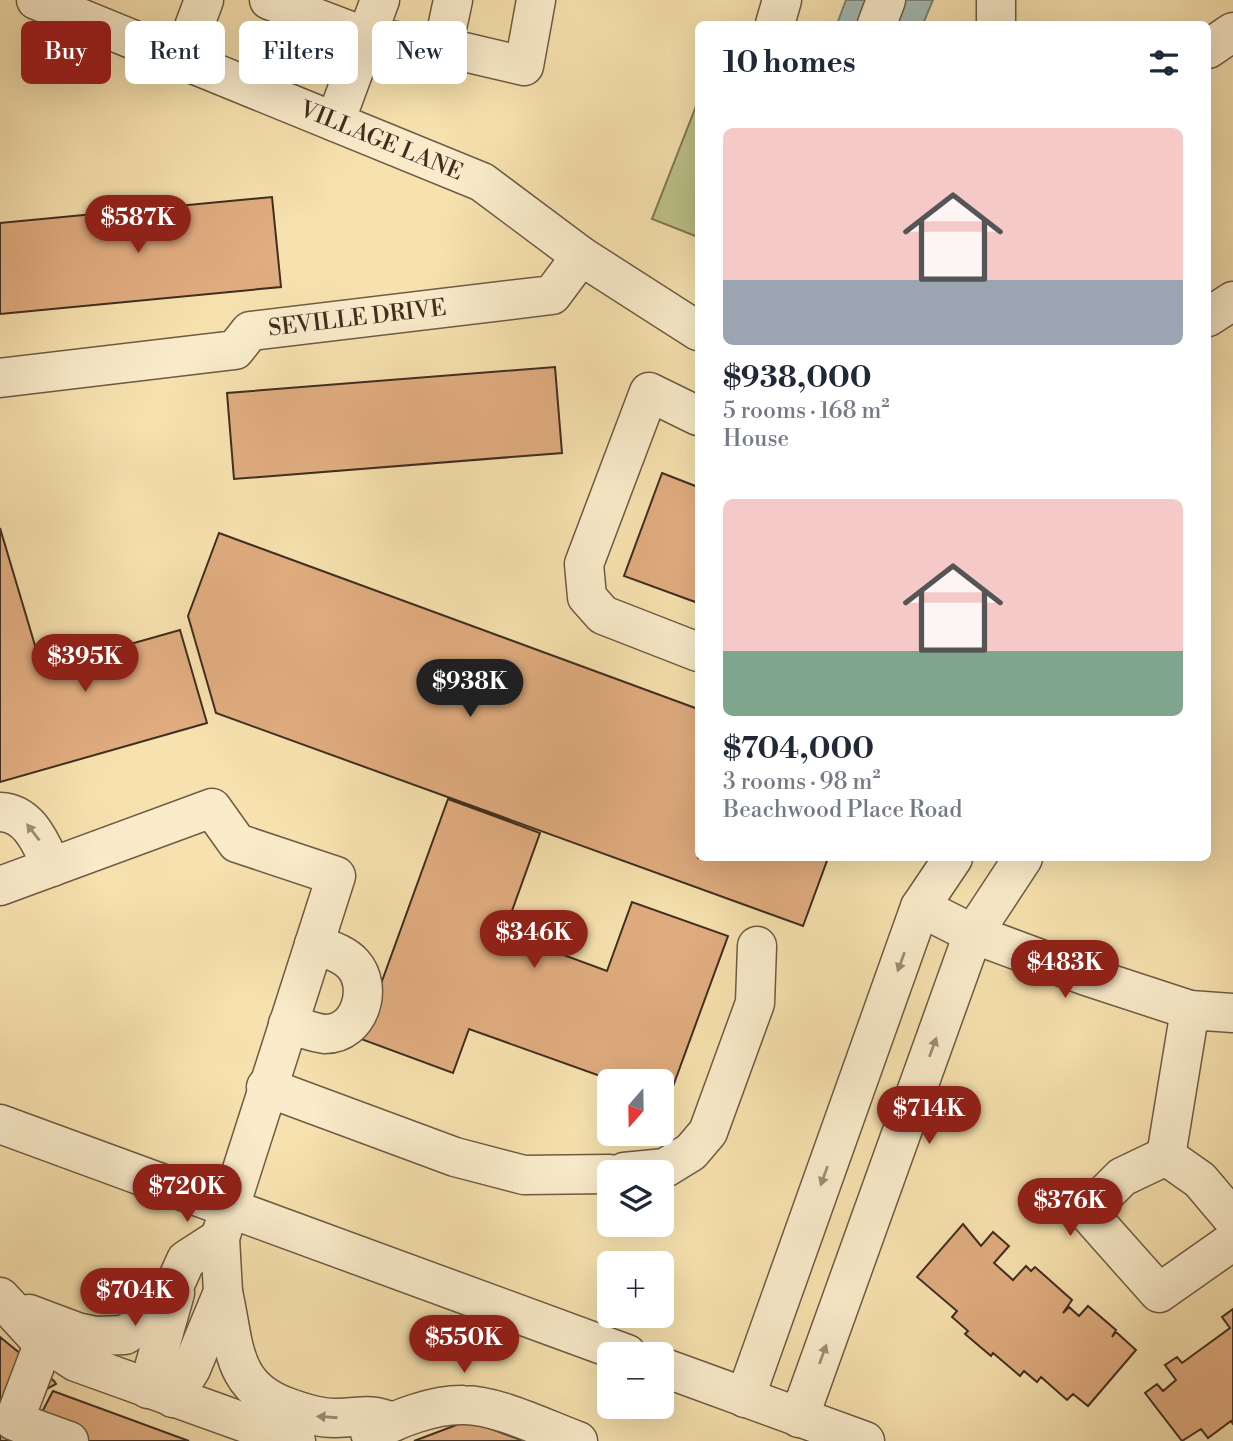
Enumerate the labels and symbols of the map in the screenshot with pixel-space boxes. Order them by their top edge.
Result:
street label: VILLAGE LANE [295,95,467,187]
pin: $587K [89,196,187,255]
street label: SEVILLE DRIVE [267,294,448,343]
pin: $395K [36,634,134,694]
pin: $938K [421,660,519,719]
one-way arrow [25,824,40,842]
pin: $346K [485,911,583,970]
pin: $483K [1016,940,1114,1000]
one-way arrow [895,951,906,972]
one-way arrow [927,1037,938,1058]
north arrow [597,1069,674,1146]
pin: $714K [880,1086,978,1146]
pin: $720K [138,1164,236,1224]
one-way arrow [818,1165,829,1186]
pin: $376K [1021,1178,1119,1238]
pin: $704K [86,1268,184,1328]
pin: $550K [415,1316,513,1375]
one-way arrow [818,1343,829,1364]
one-way arrow [316,1411,338,1422]

